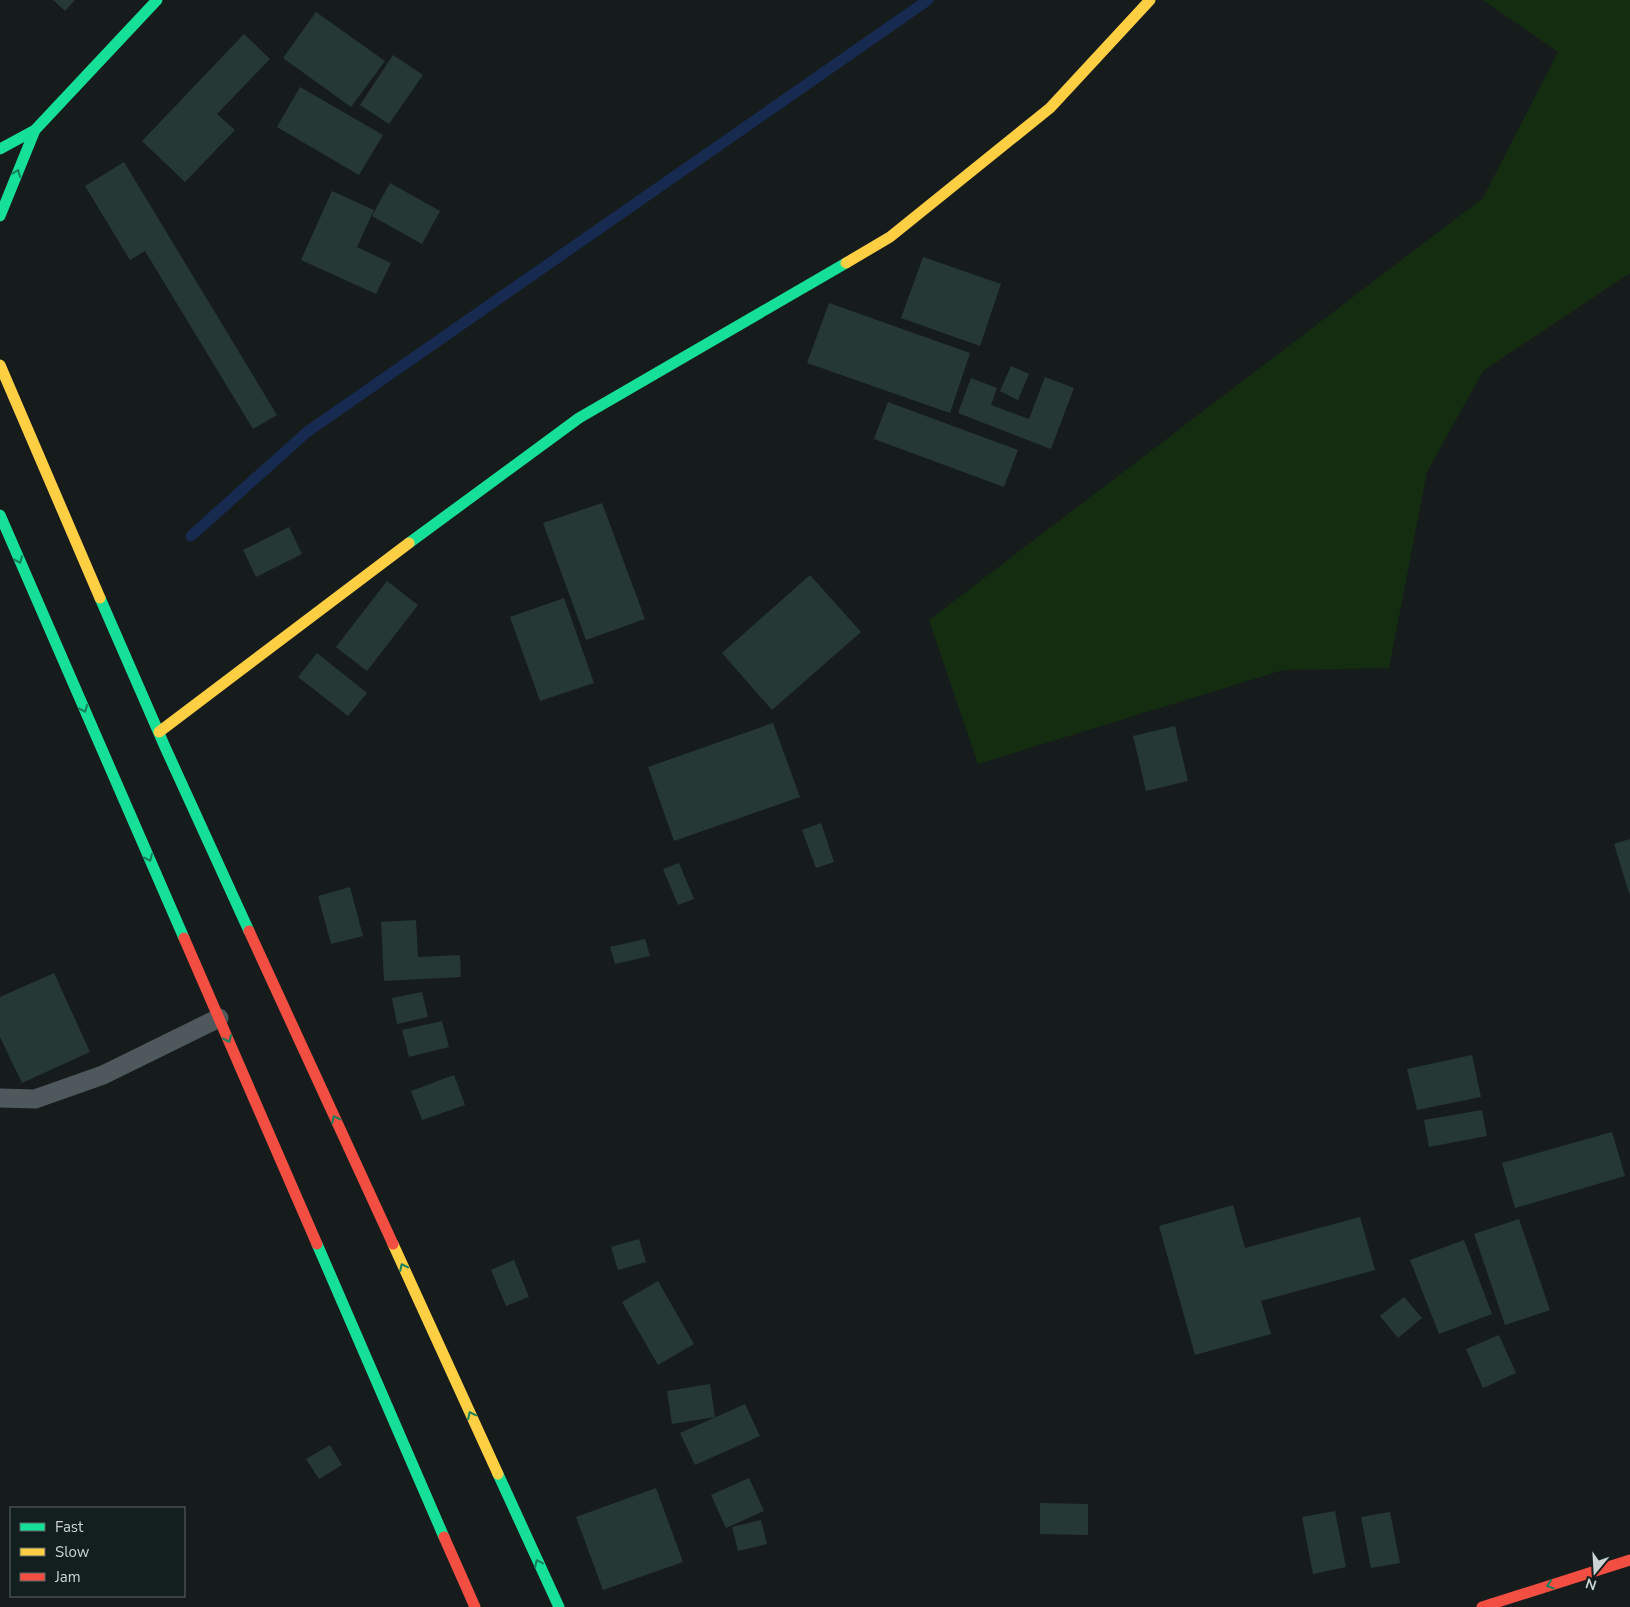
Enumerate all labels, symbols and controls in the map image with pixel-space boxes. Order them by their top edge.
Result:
one-way arrow [11,169,22,178]
one-way arrow [13,555,24,564]
one-way arrow [78,704,89,713]
one-way arrow [143,853,154,862]
one-way arrow [222,1034,233,1043]
one-way arrow [332,1116,342,1125]
one-way arrow [399,1263,409,1272]
one-way arrow [466,1411,477,1420]
legend [10,1507,185,1597]
text: Fast [55,1517,84,1537]
text: Slow [55,1542,90,1562]
north arrow [1570,1547,1620,1597]
one-way arrow [534,1559,545,1568]
text: Jam [54,1567,81,1587]
text: N [1583,1573,1599,1595]
one-way arrow [1546,1580,1555,1590]

